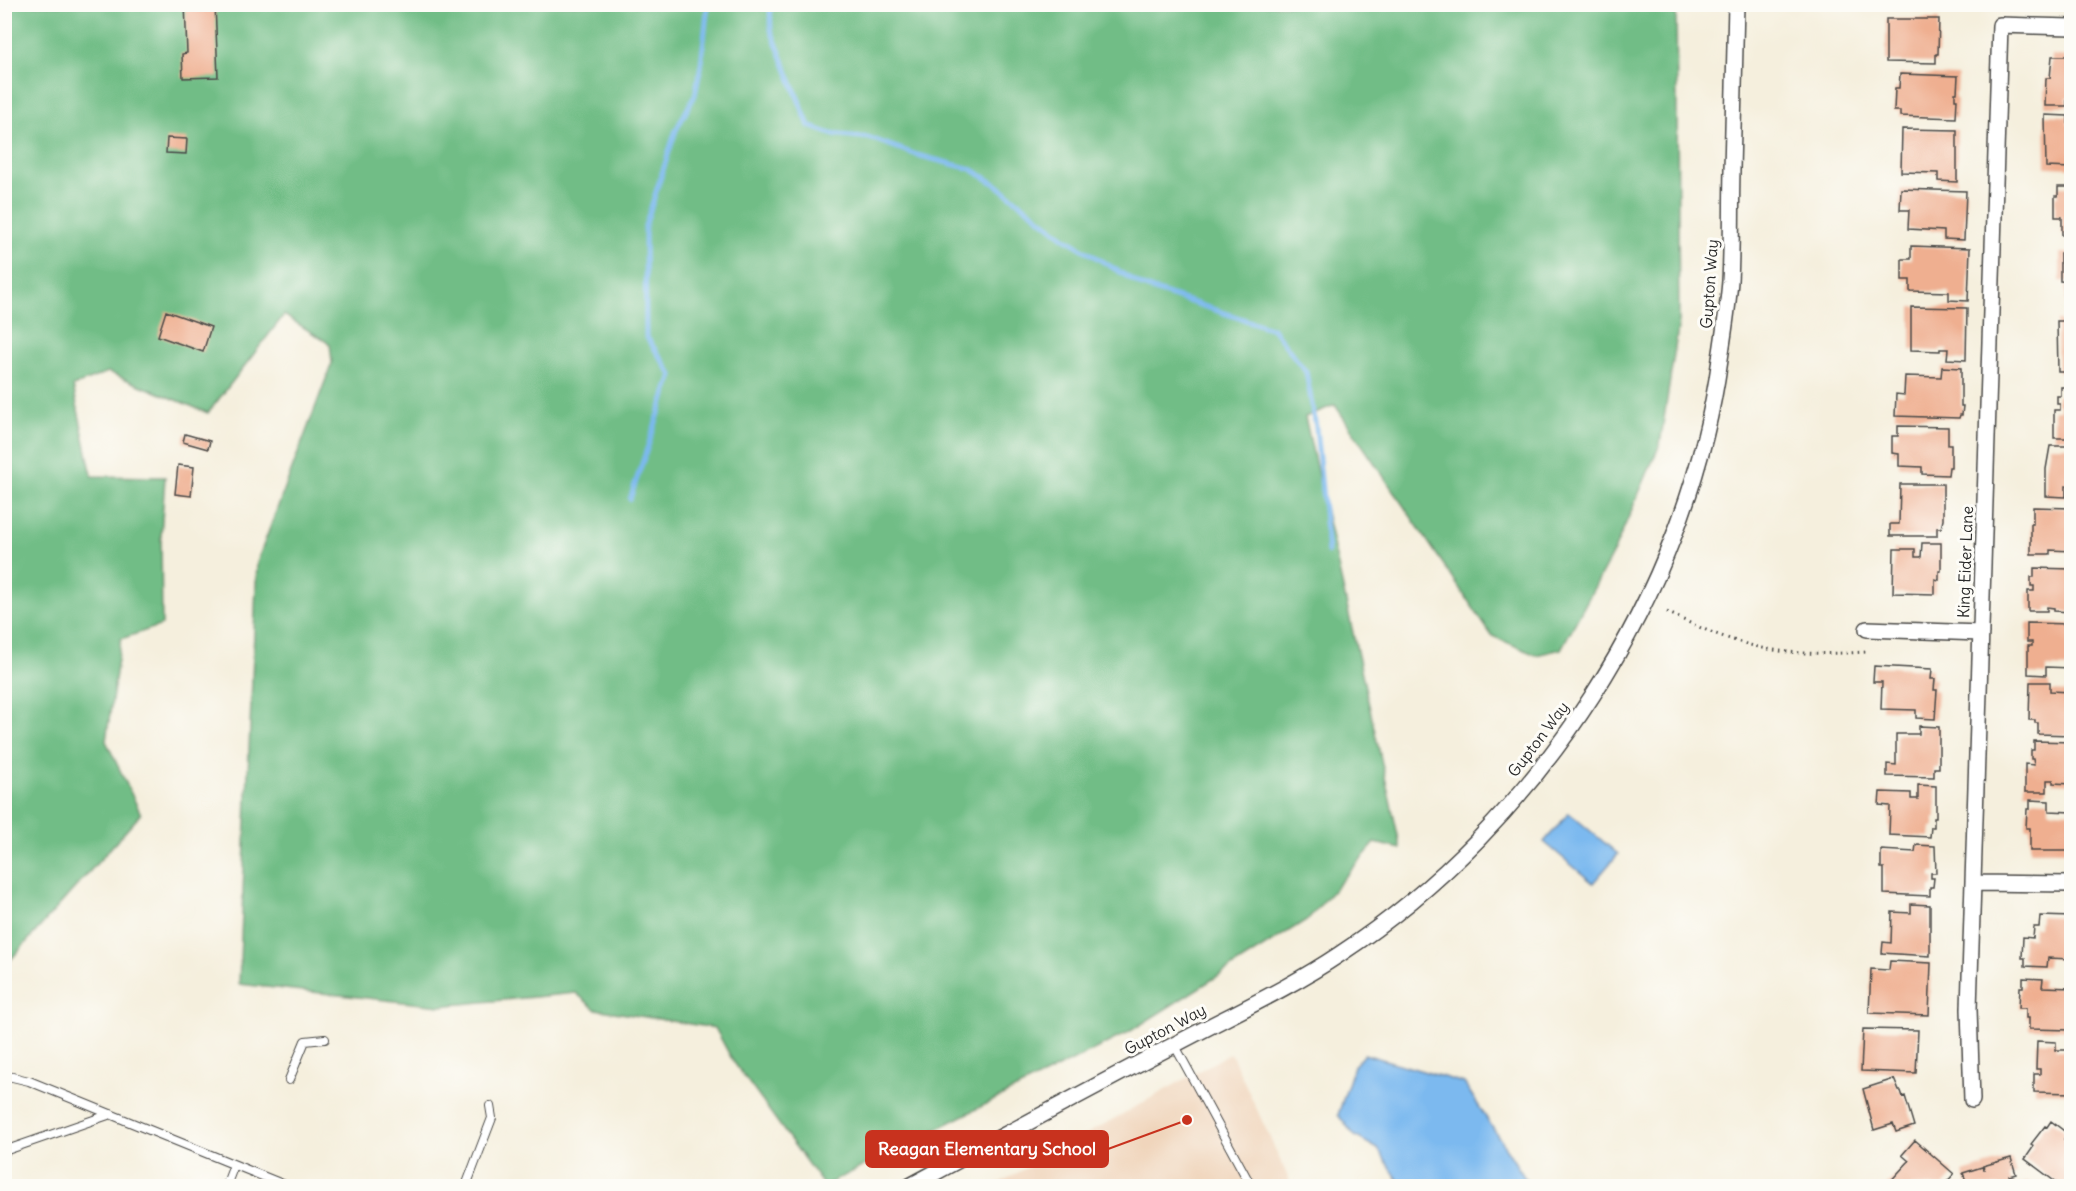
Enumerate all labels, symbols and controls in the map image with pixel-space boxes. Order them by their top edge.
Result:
street label: Gupton Way [1696,239,1722,329]
street label: King Eider Lane [1953,505,1977,619]
street label: Gupton Way [1503,697,1573,781]
street label: Gupton Way [1121,999,1209,1059]
callout: Reagan Elementary School [866,1131,1108,1167]
text: Reagan Elementary School [878,1137,1096,1160]

